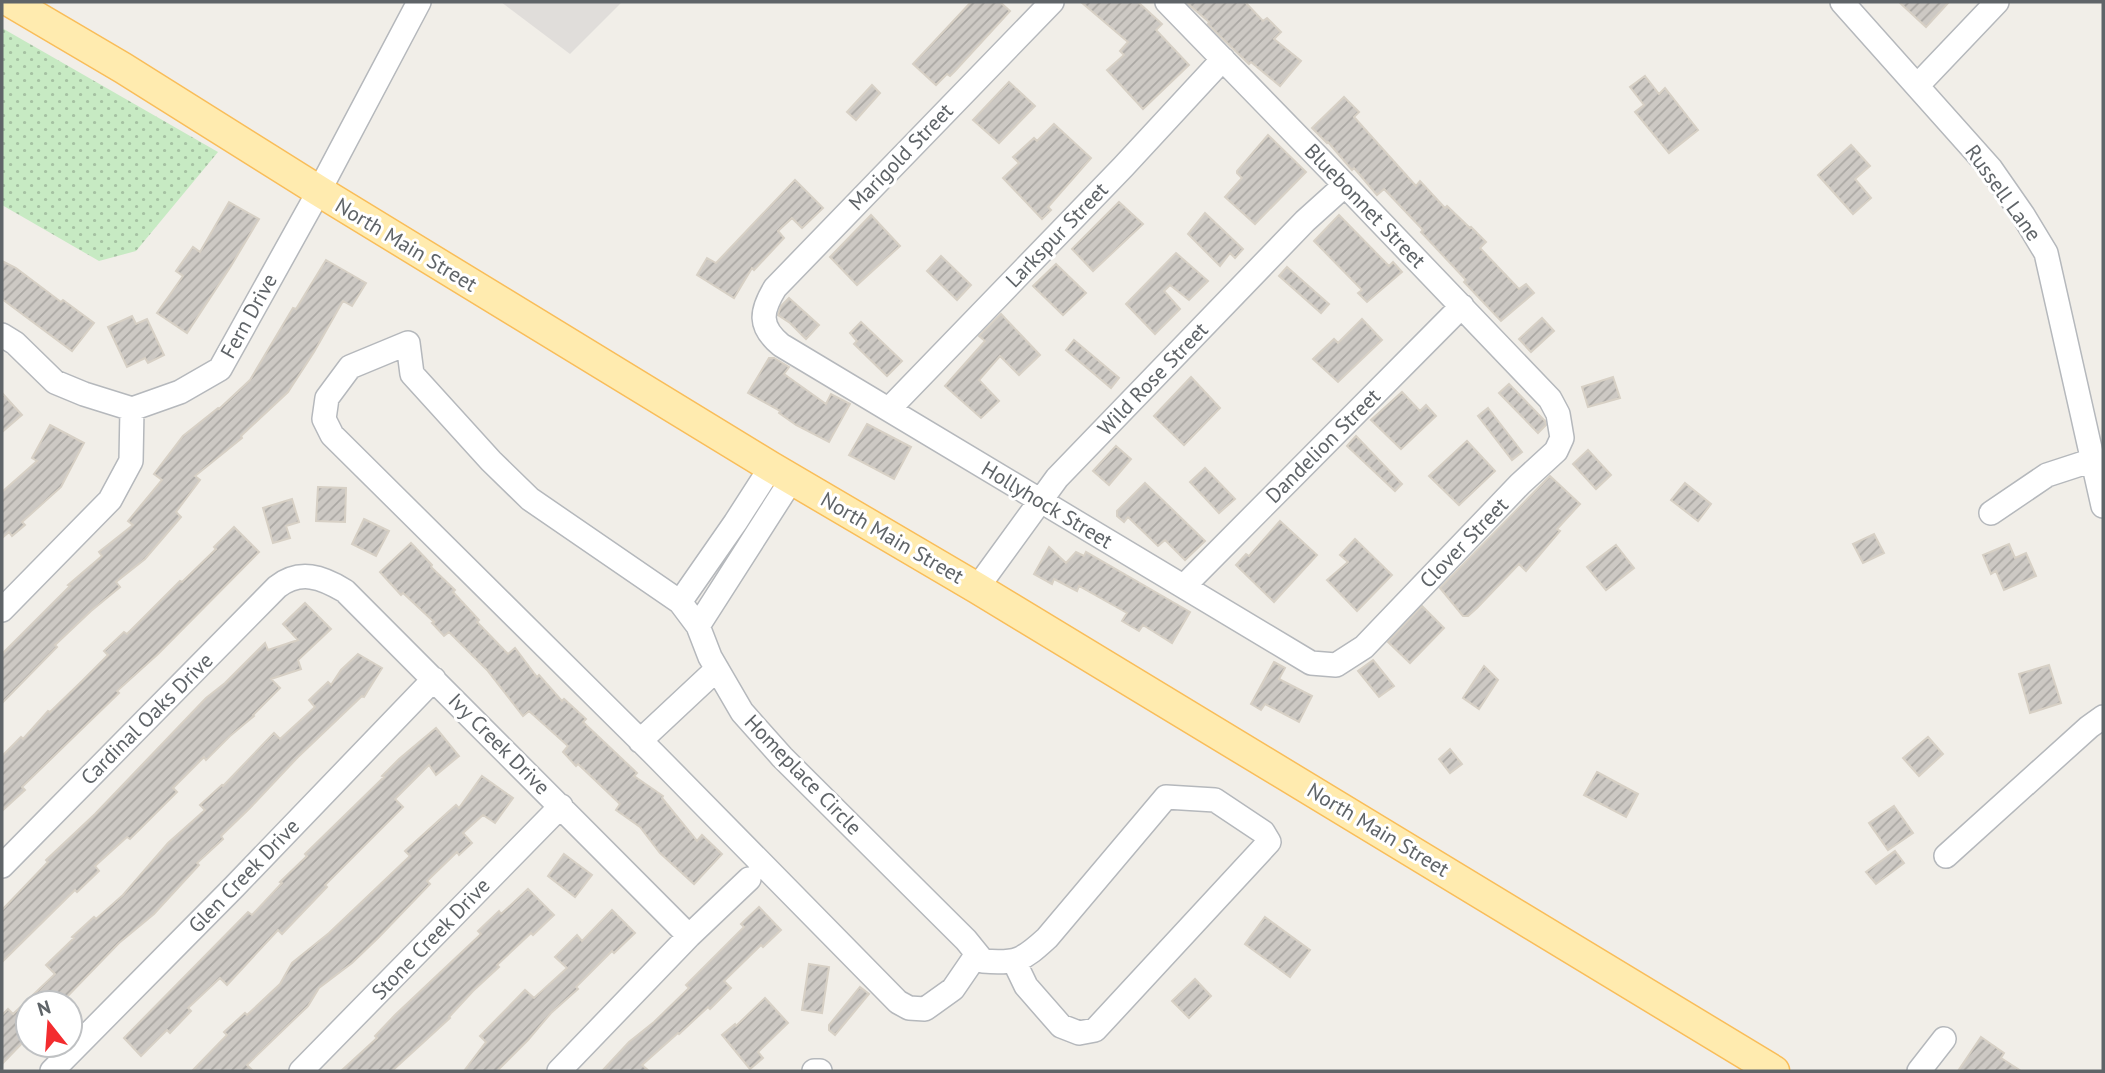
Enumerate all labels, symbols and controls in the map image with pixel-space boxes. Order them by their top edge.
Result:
street label: Marigold Street [843,97,959,216]
street label: Bluebonnet Street [1299,138,1432,274]
street label: Russell Lane [1959,139,2047,246]
street label: Larkspur Street [1000,176,1114,293]
street label: North Main Street [330,192,482,298]
street label: Fern Drive [214,269,283,363]
street label: Wild Rose Street [1092,316,1214,441]
street label: Dandelion Street [1260,383,1386,509]
street label: Hollyhock Street [977,455,1118,554]
street label: North Main Street [816,486,969,589]
street label: Clover Street [1414,492,1514,594]
street label: Cardinal Oaks Drive [75,647,218,790]
street label: Ivy Creek Drive [443,687,556,800]
street label: Homeplace Circle [739,709,868,841]
street label: North Main Street [1302,777,1454,883]
street label: Glen Creek Drive [182,813,305,939]
street label: Stone Creek Drive [366,872,496,1005]
north arrow [14,989,84,1059]
text: N [35,994,54,1021]

